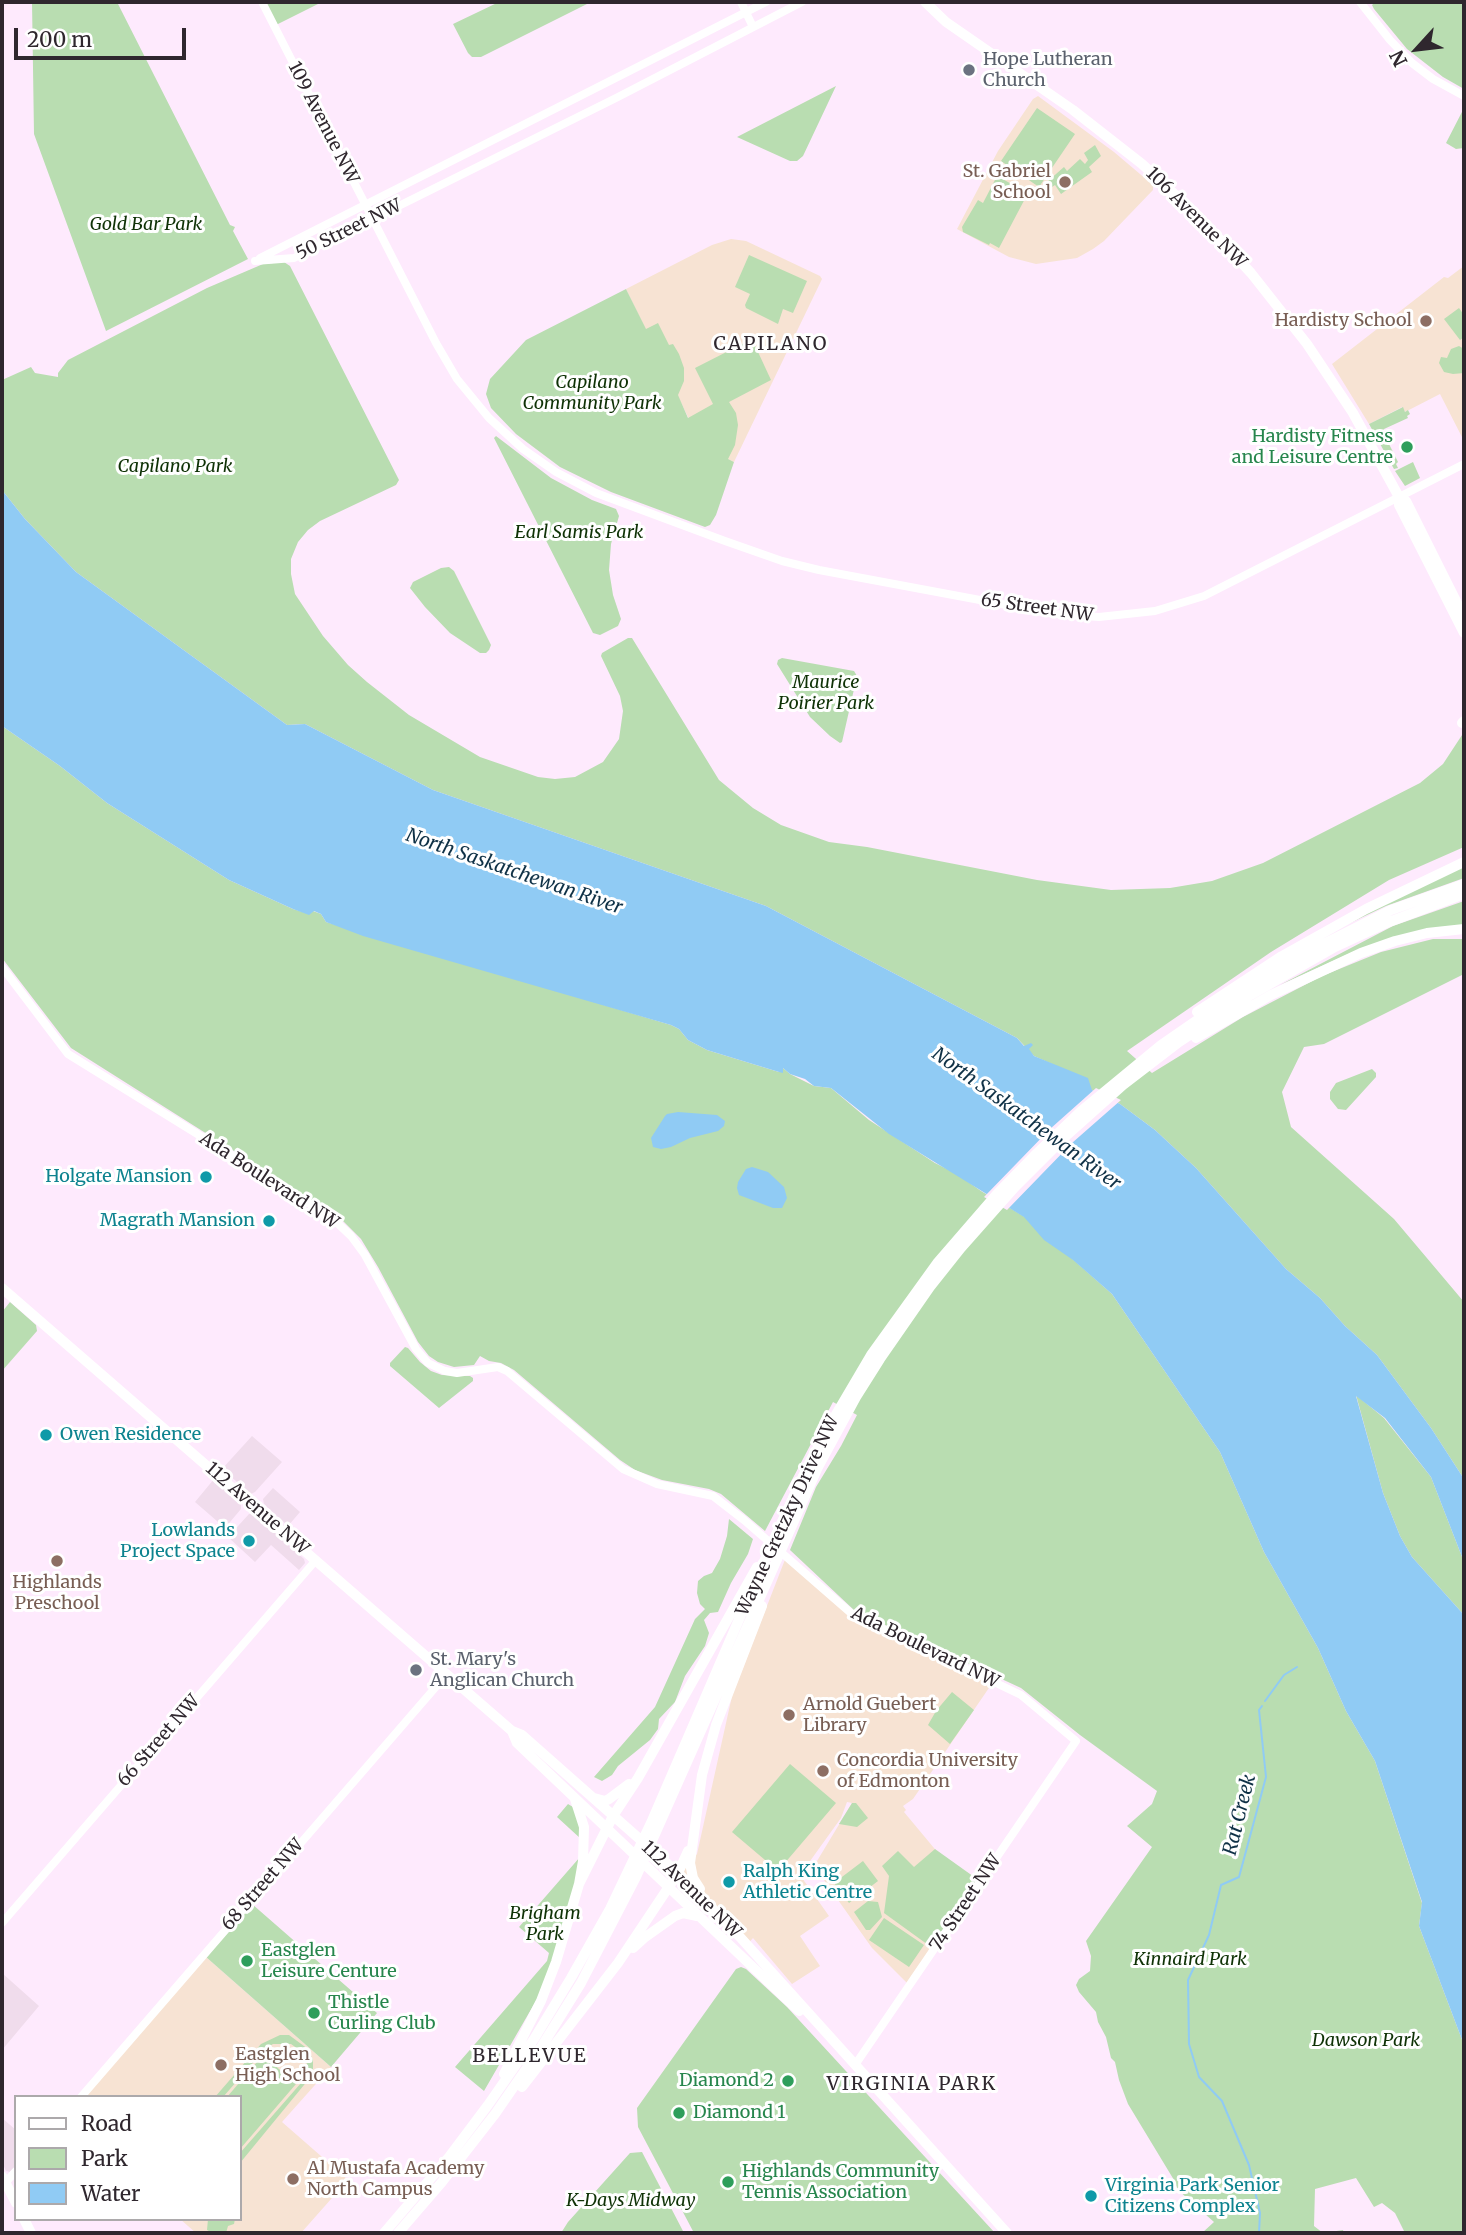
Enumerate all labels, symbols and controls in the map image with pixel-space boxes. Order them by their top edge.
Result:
scale bar [18,14,189,58]
north arrow [1382,14,1452,84]
text: 200 m [27,26,92,53]
text: N [1384,46,1412,71]
place label: Hope Lutheran Church [983,49,1113,92]
street label: 109 Avenue NW [283,58,363,188]
marker: Hope Lutheran Church [961,62,977,78]
place label: St. Gabriel School [962,161,1051,204]
street label: 106 Avenue NW [1141,163,1251,273]
marker: St. Gabriel School [1057,174,1073,190]
street label: 50 Street NW [293,195,405,265]
park label: Gold Bar Park [90,214,202,236]
place label: Hardisty School [1274,310,1412,332]
marker: Hardisty School [1418,313,1434,329]
district label: CAPILANO [715,334,827,356]
park label: Capilano Community Park [522,372,662,414]
place label: Hardisty Fitness and Leisure Centre [1232,426,1393,468]
marker: Hardisty Fitness and Leisure Centre [1399,439,1415,455]
park label: Capilano Park [117,456,233,478]
park label: Earl Samis Park [515,522,643,544]
street label: 65 Street NW [979,589,1095,627]
park label: Maurice Poirier Park [778,672,874,714]
water label: North Saskatchewan River [403,824,625,920]
water label: North Saskatchewan River [927,1043,1125,1195]
street label: Ada Boulevard NW [195,1128,343,1234]
place label: Holgate Mansion [45,1166,192,1188]
marker: Holgate Mansion [198,1169,214,1185]
place label: Magrath Mansion [100,1210,255,1232]
marker: Magrath Mansion [261,1213,277,1229]
street label: Wayne Gretzky Drive NW [732,1412,844,1620]
place label: Owen Residence [60,1424,201,1446]
marker: Owen Residence [38,1427,54,1443]
street label: 112 Avenue NW [201,1458,313,1560]
place label: Lowlands Project Space [120,1520,235,1562]
marker: Lowlands Project Space [241,1533,257,1549]
marker: Highlands Preschool [49,1553,65,1569]
place label: Highlands Preschool [12,1572,102,1614]
street label: Ada Boulevard NW [848,1603,1002,1693]
place label: St. Mary's Anglican Church [430,1649,574,1692]
marker: St. Mary's Anglican Church [408,1662,424,1678]
street label: 66 Street NW [113,1691,205,1791]
place label: Arnold Guebert Library [803,1694,936,1736]
marker: Arnold Guebert Library [781,1707,797,1723]
place label: Concordia University of Edmonton [837,1750,1018,1792]
marker: Concordia University of Edmonton [815,1763,831,1779]
water label: Rat Creek [1219,1772,1261,1858]
street label: 68 Street NW [217,1835,309,1935]
street label: 112 Avenue NW [637,1837,745,1943]
street label: 74 Street NW [926,1850,1006,1956]
place label: Ralph King Athletic Centre [743,1861,872,1904]
marker: Ralph King Athletic Centre [721,1874,737,1890]
park label: Brigham Park [509,1903,581,1946]
place label: Eastglen Leisure Centure [261,1940,397,1982]
park label: Kinnaird Park [1133,1949,1247,1971]
marker: Eastglen Leisure Centure [239,1953,255,1969]
place label: Thistle Curling Club [328,1992,436,2035]
marker: Thistle Curling Club [306,2005,322,2021]
park label: Dawson Park [1312,2030,1420,2052]
place label: Eastglen High School [235,2044,340,2086]
district label: BELLEVUE [473,2046,587,2068]
marker: Eastglen High School [213,2057,229,2073]
place label: Diamond 2 [679,2070,774,2092]
marker: Diamond 2 [780,2073,796,2089]
district label: VIRGINIA PARK [828,2074,996,2096]
legend [14,2095,242,2221]
place label: Diamond 1 [693,2102,785,2124]
marker: Diamond 1 [671,2105,687,2121]
text: Road [81,2110,132,2137]
text: Park [81,2145,128,2172]
place label: Al Mustafa Academy North Campus [307,2158,484,2200]
place label: Highlands Community Tennis Association [742,2161,939,2204]
marker: Al Mustafa Academy North Campus [285,2171,301,2187]
marker: Highlands Community Tennis Association [720,2174,736,2190]
place label: Virginia Park Senior Citizens Complex [1105,2175,1280,2218]
text: Water [81,2180,140,2207]
marker: Virginia Park Senior Citizens Complex [1083,2188,1099,2204]
park label: K-Days Midway [566,2190,696,2212]

